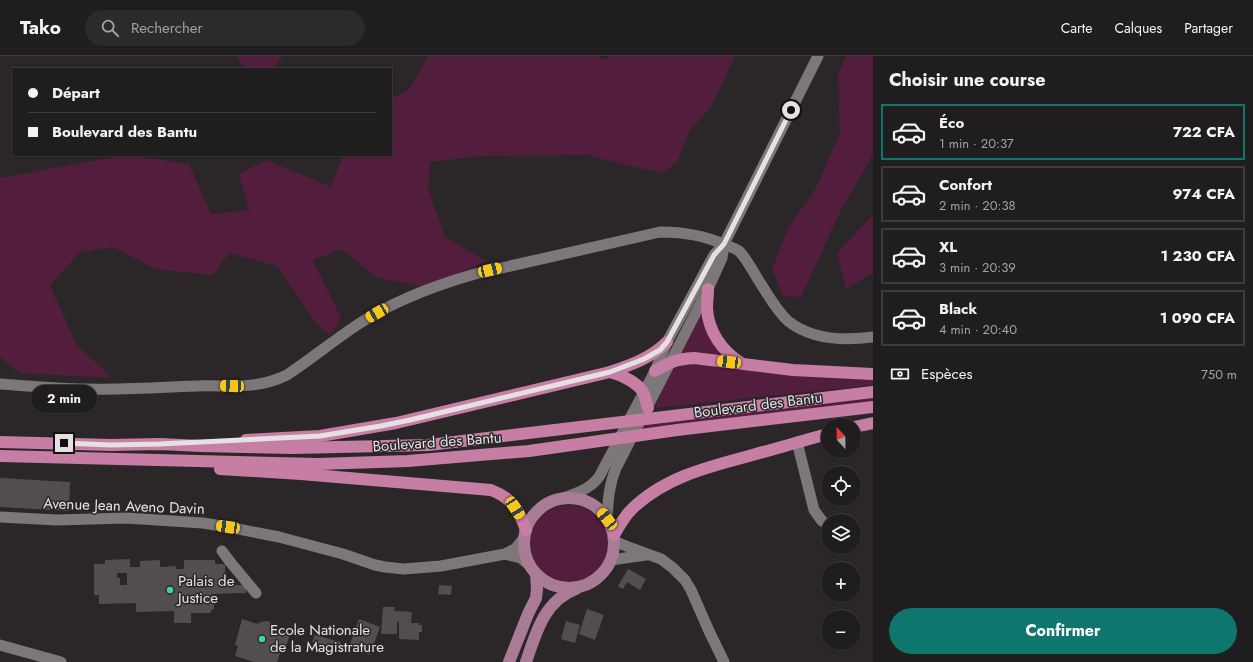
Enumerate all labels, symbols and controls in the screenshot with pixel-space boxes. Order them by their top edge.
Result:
search box [85,10,365,46]
text: Tako [20,14,61,41]
icon: search [99,17,121,39]
text: Rechercher [131,17,203,39]
text: Carte [1061,18,1092,38]
text: Calques [1114,18,1162,38]
text: Partager [1184,18,1233,38]
text: Choisir une course [889,67,1046,93]
text: Départ [52,82,100,104]
route start [782,101,800,119]
text: Éco [939,112,964,134]
icon: car [891,114,927,150]
text: Boulevard des Bantu [52,121,197,143]
text: 722 CFA [1173,121,1235,143]
text: 1 min · 20:37 [939,134,1014,153]
text: Confort [939,174,992,196]
icon: car [891,176,927,212]
text: 974 CFA [1173,183,1235,205]
text: 2 min · 20:38 [939,196,1016,215]
text: XL [939,236,957,258]
icon: car [891,238,927,274]
text: 1 230 CFA [1160,245,1235,267]
text: 3 min · 20:39 [939,258,1016,277]
car [477,261,503,279]
text: Black [939,298,977,320]
icon: car [891,300,927,336]
car [364,302,390,324]
text: 1 090 CFA [1160,307,1235,329]
text: 4 min · 20:40 [939,320,1017,339]
car [716,355,742,369]
icon: cash [889,363,911,385]
text: Espèces [921,363,973,385]
text: 750 m [1201,365,1237,384]
car [220,380,244,392]
callout: 2 min [31,385,97,413]
street label: Boulevard des Bantu [693,386,823,424]
text: 2 min [47,389,81,408]
north arrow [821,418,861,458]
map controls [821,418,861,650]
street label: Boulevard des Bantu [372,427,502,457]
route end [55,434,73,452]
button: locate [821,466,861,506]
street label: Avenue Jean Aveno Davin [43,492,205,520]
car [503,495,527,521]
car [595,506,619,532]
button: layers [821,514,861,554]
car [215,519,241,535]
button: + [821,562,861,602]
place label: Palais de Justice [176,570,235,609]
marker: Palais de Justice [165,585,175,595]
button: Confirmer [889,608,1237,654]
button: − [821,610,861,650]
place label: Ecole Nationale de la Magistrature [270,619,384,658]
marker: Ecole Nationale de la Magistrature [257,634,267,644]

